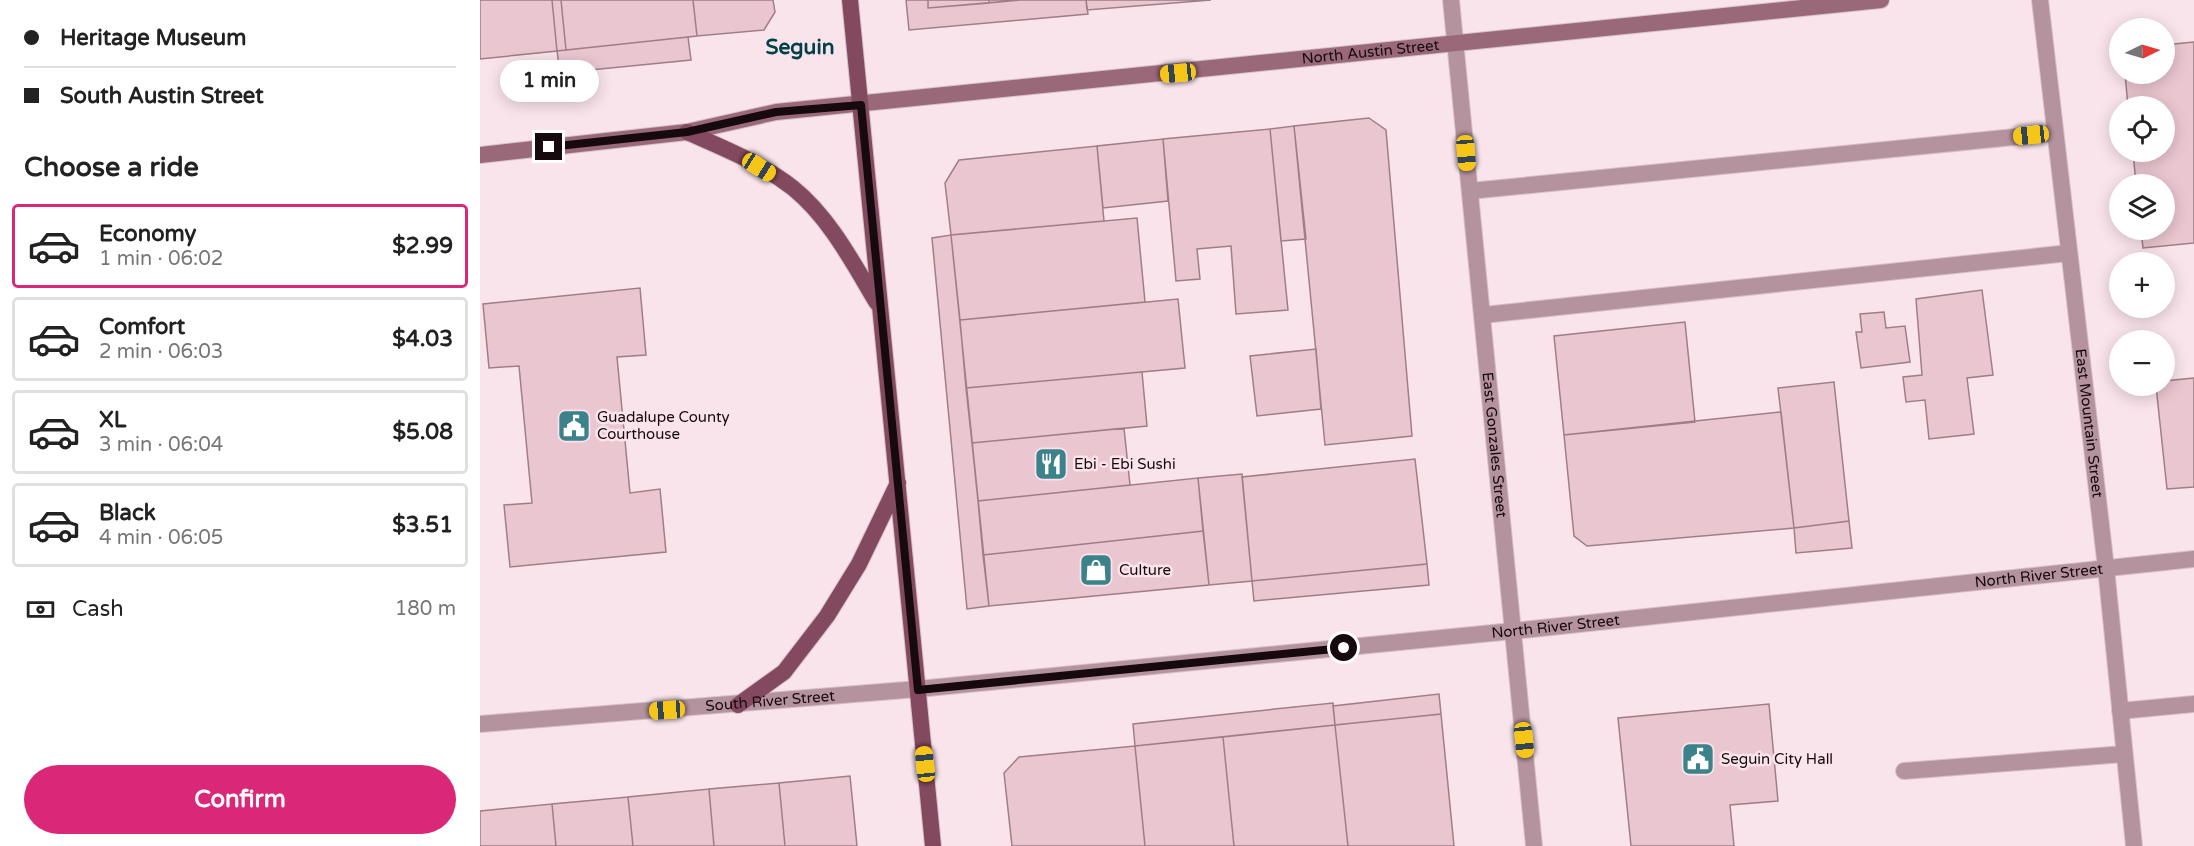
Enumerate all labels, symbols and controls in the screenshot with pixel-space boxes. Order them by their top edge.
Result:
north arrow [2109,18,2175,84]
map controls [2109,18,2175,396]
text: Heritage Museum [60,25,246,51]
district label: Seguin [766,35,834,60]
street label: North Austin Street [1301,36,1440,68]
callout: 1 min [500,60,598,102]
car [1159,62,1197,84]
text: 1 min [523,69,576,93]
text: South Austin Street [60,83,264,109]
button: locate [2109,96,2175,162]
car [2012,124,2050,146]
route end [535,133,562,160]
car [1455,134,1477,172]
car [739,150,779,184]
text: Choose a ride [24,151,199,184]
button: layers [2109,174,2175,240]
icon: car [27,219,81,273]
text: Economy [99,221,196,247]
text: $2.99 [392,233,453,259]
text: 1 min · 06:02 [99,247,223,271]
button: + [2109,252,2175,318]
icon: car [27,312,81,366]
text: Comfort [99,314,185,340]
text: $4.03 [392,326,453,352]
button: − [2109,330,2175,396]
text: 2 min · 06:03 [99,340,223,364]
street label: East Mountain Street [2072,348,2107,499]
street label: East Gonzales Street [1479,371,1511,519]
icon: car [27,405,81,459]
text: XL [99,407,126,433]
public building icon: Guadalupe County Courthouse [556,408,592,444]
place label: Guadalupe County Courthouse [597,408,730,443]
text: $5.08 [392,419,453,445]
text: 3 min · 06:04 [99,433,223,457]
restaurant icon: Ebi - Ebi Sushi [1033,446,1069,482]
place label: Ebi - Ebi Sushi [1074,455,1176,473]
icon: car [27,498,81,552]
text: Black [99,500,156,526]
text: $3.51 [392,512,453,538]
text: 4 min · 06:05 [99,526,223,550]
shop icon: Culture [1078,552,1114,588]
street label: North River Street [1974,560,2104,591]
place label: Culture [1119,561,1171,579]
icon: cash [24,593,57,626]
text: Cash [72,596,124,622]
text: 180 m [395,597,456,621]
street label: North River Street [1491,611,1621,642]
route start [1330,634,1357,661]
street label: South River Street [705,687,836,715]
car [648,700,686,720]
car [1513,721,1535,759]
public building icon: Seguin City Hall [1680,741,1716,777]
car [914,745,936,783]
place label: Seguin City Hall [1721,750,1833,768]
button: Confirm [24,765,456,834]

